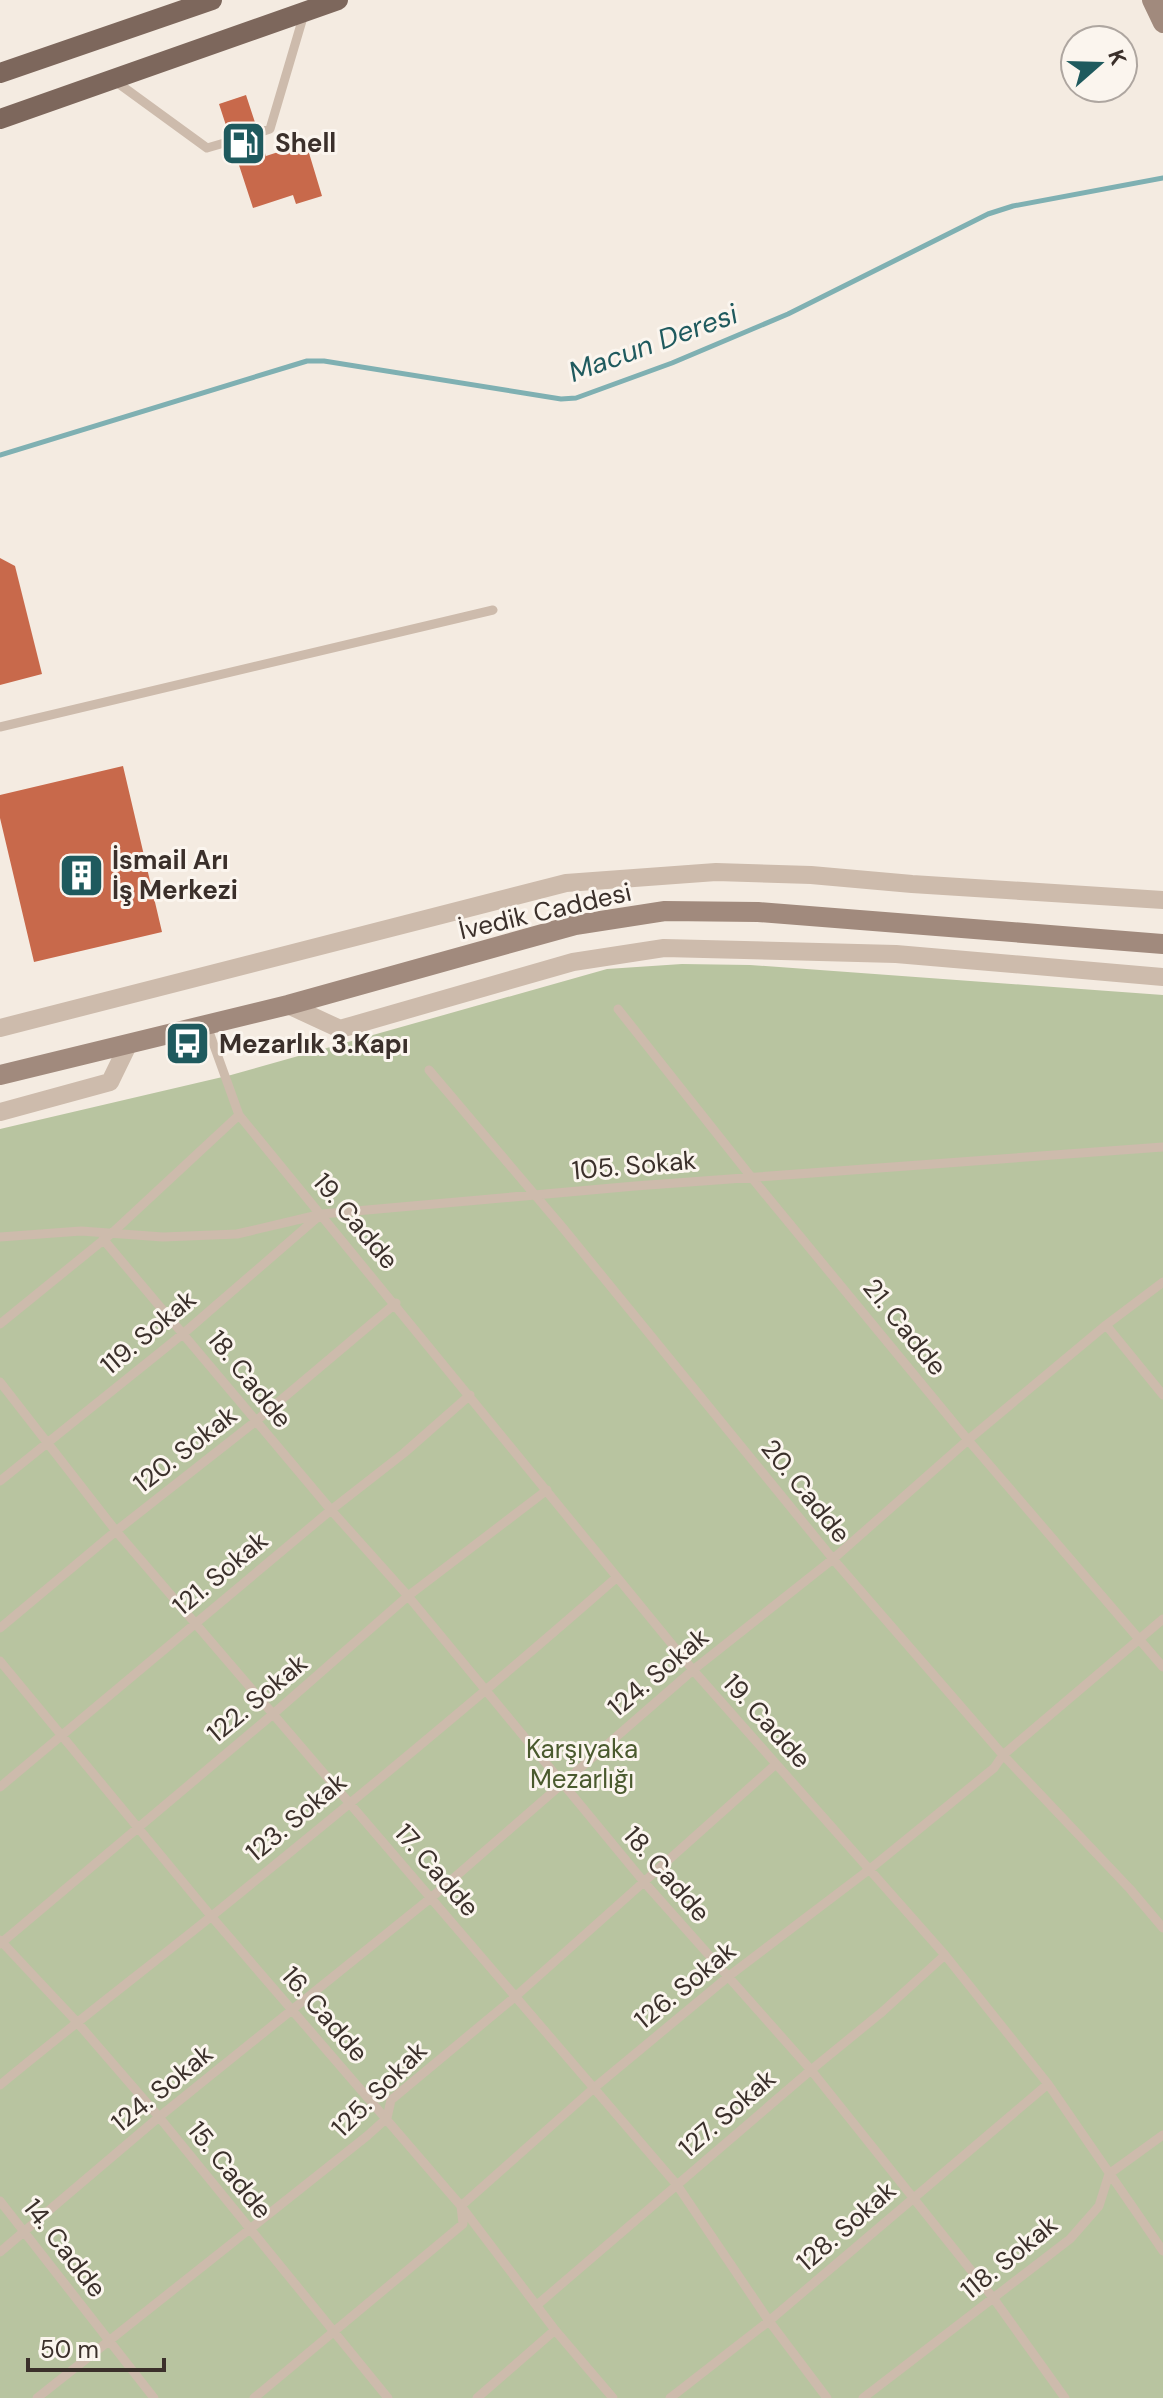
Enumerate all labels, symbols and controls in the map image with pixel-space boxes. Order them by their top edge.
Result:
north arrow [1059,24,1139,104]
text: K [1101,46,1133,69]
fuel station icon: Shell [220,119,268,167]
place label: Shell [275,126,336,160]
water label: Macun Deresi [563,295,744,391]
place label: İsmail Arı İş Merkezi [112,843,238,907]
building icon: İsmail Arı İş Merkezi [57,851,105,899]
street label: İvedik Caddesi [455,875,635,947]
bus stop icon: Mezarlık 3.Kapı [164,1020,212,1068]
place label: Mezarlık 3.Kapı [219,1027,409,1061]
street label: 105. Sokak [570,1143,698,1187]
street label: 19. Cadde [306,1166,406,1276]
street label: 21. Cadde [856,1271,954,1383]
street label: 119. Sokak [93,1282,203,1382]
street label: 18. Cadde [200,1323,300,1435]
street label: 120. Sokak [126,1398,244,1500]
street label: 20. Cadde [754,1432,858,1550]
street label: 121. Sokak [165,1523,275,1623]
street label: 124. Sokak [601,1620,715,1724]
street label: 122. Sokak [200,1646,314,1750]
street label: 19. Cadde [716,1667,818,1775]
park label: Karşıyaka Mezarlığı [526,1732,638,1796]
street label: 123. Sokak [239,1765,353,1869]
street label: 17. Cadde [387,1816,487,1924]
street label: 18. Cadde [616,1819,718,1929]
street label: 126. Sokak [627,1934,743,2036]
street label: 16. Cadde [274,1959,376,2069]
street label: 125. Sokak [324,2034,434,2144]
street label: 124. Sokak [104,2037,220,2139]
street label: 127. Sokak [671,2062,783,2164]
street label: 15. Cadde [180,2114,280,2226]
street label: 128. Sokak [789,2173,903,2279]
street label: 14. Cadde [16,2192,114,2304]
street label: 118. Sokak [954,2208,1064,2306]
scale bar [28,2322,164,2372]
text: 50 m [40,2334,99,2365]

